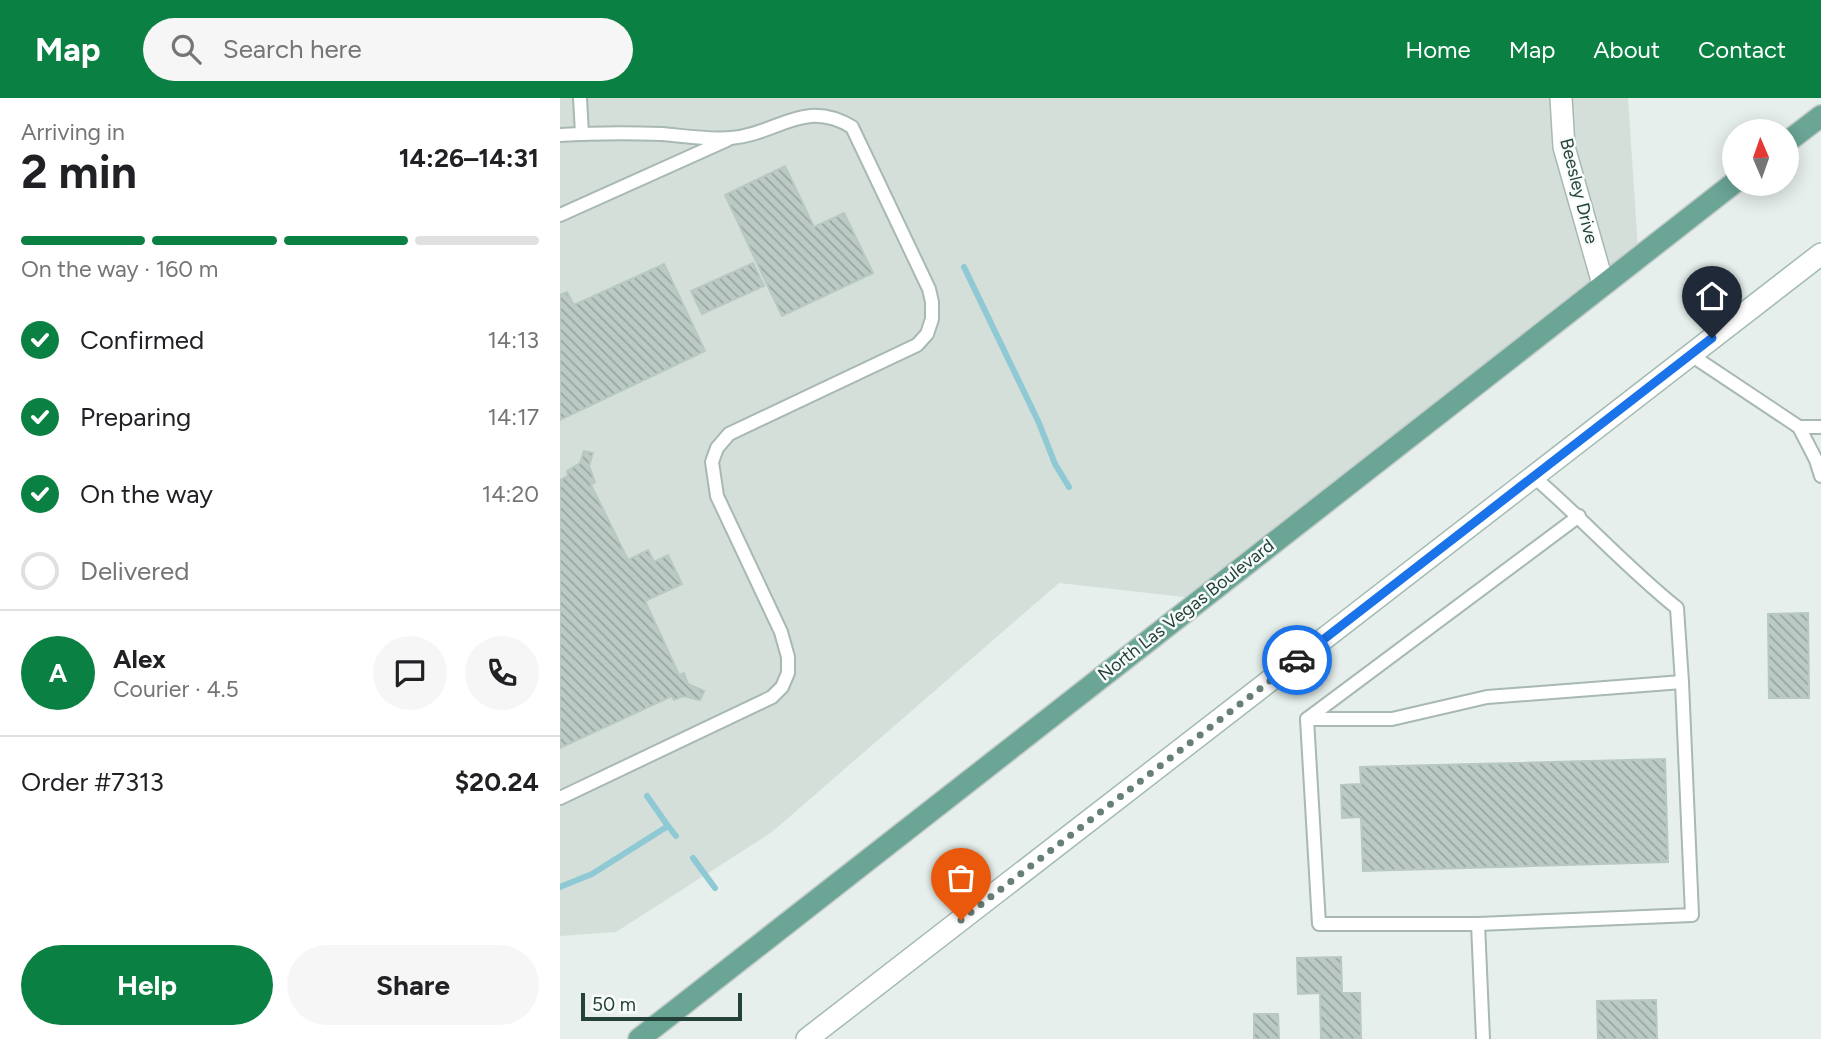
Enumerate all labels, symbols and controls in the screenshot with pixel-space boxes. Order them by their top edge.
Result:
search box [143,18,633,81]
text: Map [35,30,101,69]
icon: search [167,30,205,68]
text: Search here [223,33,362,65]
text: Home [1405,35,1471,64]
text: Map [1509,35,1555,64]
text: About [1593,35,1660,64]
text: Contact [1698,35,1786,64]
text: Arriving in [21,118,125,146]
north arrow [1722,119,1799,196]
map controls [1722,119,1799,196]
street label: Beesley Drive [1555,136,1603,246]
text: 14:26–14:31 [399,142,539,174]
text: 2 min [21,144,137,200]
text: On the way · 160 m [21,255,218,283]
pin [1682,266,1742,338]
icon: home [1693,277,1731,315]
icon: check [21,321,59,359]
text: Confirmed [80,324,204,356]
text: 14:13 [487,326,539,354]
icon: check [21,398,59,436]
text: Preparing [80,401,191,433]
text: 14:17 [488,403,539,431]
icon: check [21,475,59,513]
text: On the way [80,478,213,510]
text: 14:20 [482,480,539,508]
street label: North Las Vegas Boulevard [1094,534,1278,686]
text: Delivered [80,555,189,587]
courier [1262,625,1332,695]
button: chat [373,636,447,710]
button: phone [465,636,539,710]
icon: car [1278,641,1316,679]
text: Alex [113,643,166,675]
text: A [49,657,67,689]
text: Courier · 4.5 [113,675,239,703]
text: Order #7313 [21,766,164,798]
text: $20.24 [455,766,539,798]
pin [931,848,991,920]
icon: bag [942,859,980,897]
button: Help [21,945,273,1025]
button: Share [287,945,539,1025]
scale bar [581,990,742,1022]
text: 50 m [592,993,636,1016]

